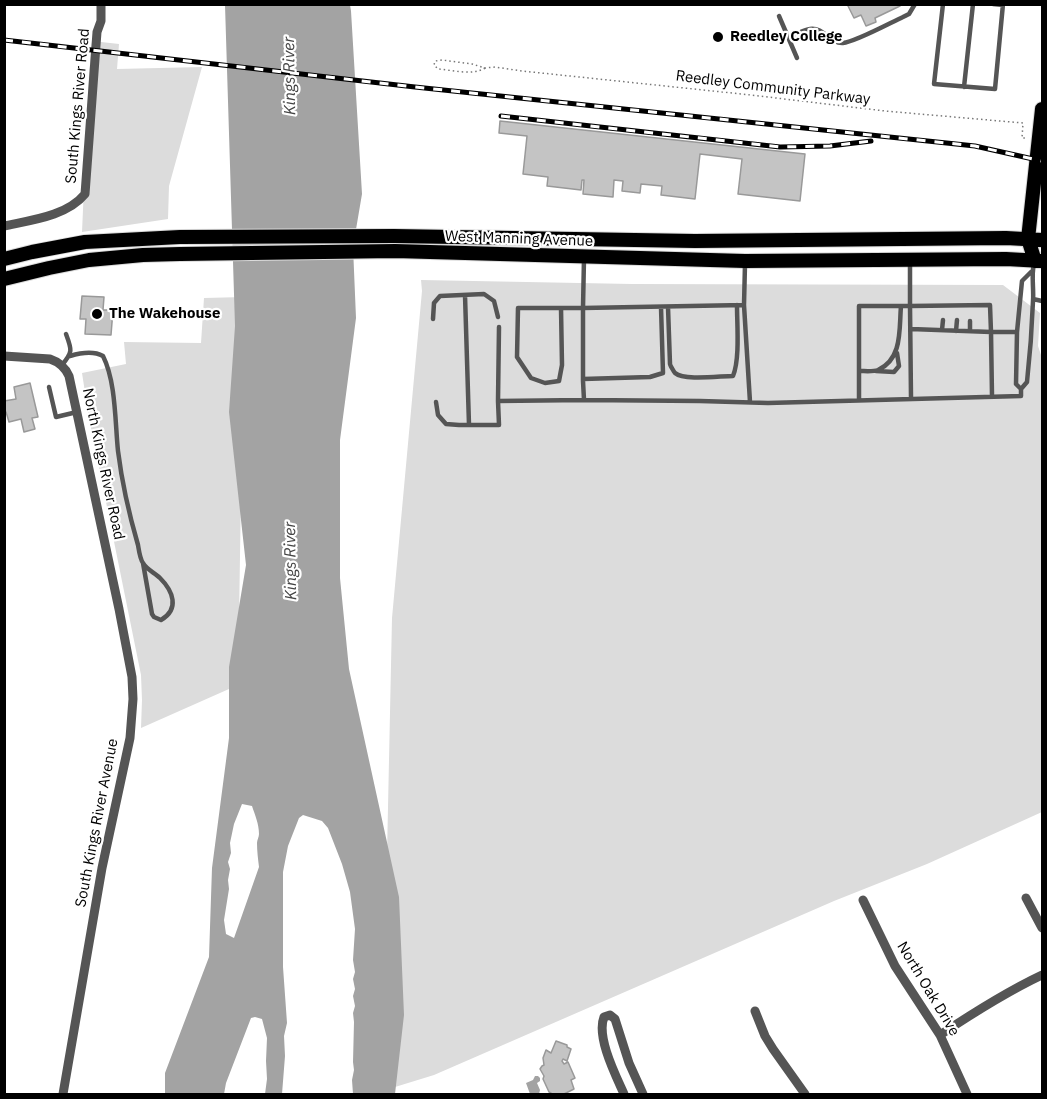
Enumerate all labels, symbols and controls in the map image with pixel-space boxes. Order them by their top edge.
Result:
street label: South Kings River Road [62,28,94,184]
place label: Reedley College [730,28,843,46]
marker: Reedley College [711,30,725,44]
water label: Kings River [280,37,300,115]
street label: Reedley Community Parkway [675,67,871,109]
street label: West Manning Avenue [445,227,593,251]
place label: The Wakehouse [109,305,220,323]
marker: The Wakehouse [90,307,104,321]
street label: North Kings River Road [78,386,128,542]
water label: Kings River [281,522,301,600]
street label: South Kings River Avenue [72,737,122,909]
street label: North Oak Drive [893,939,963,1039]

